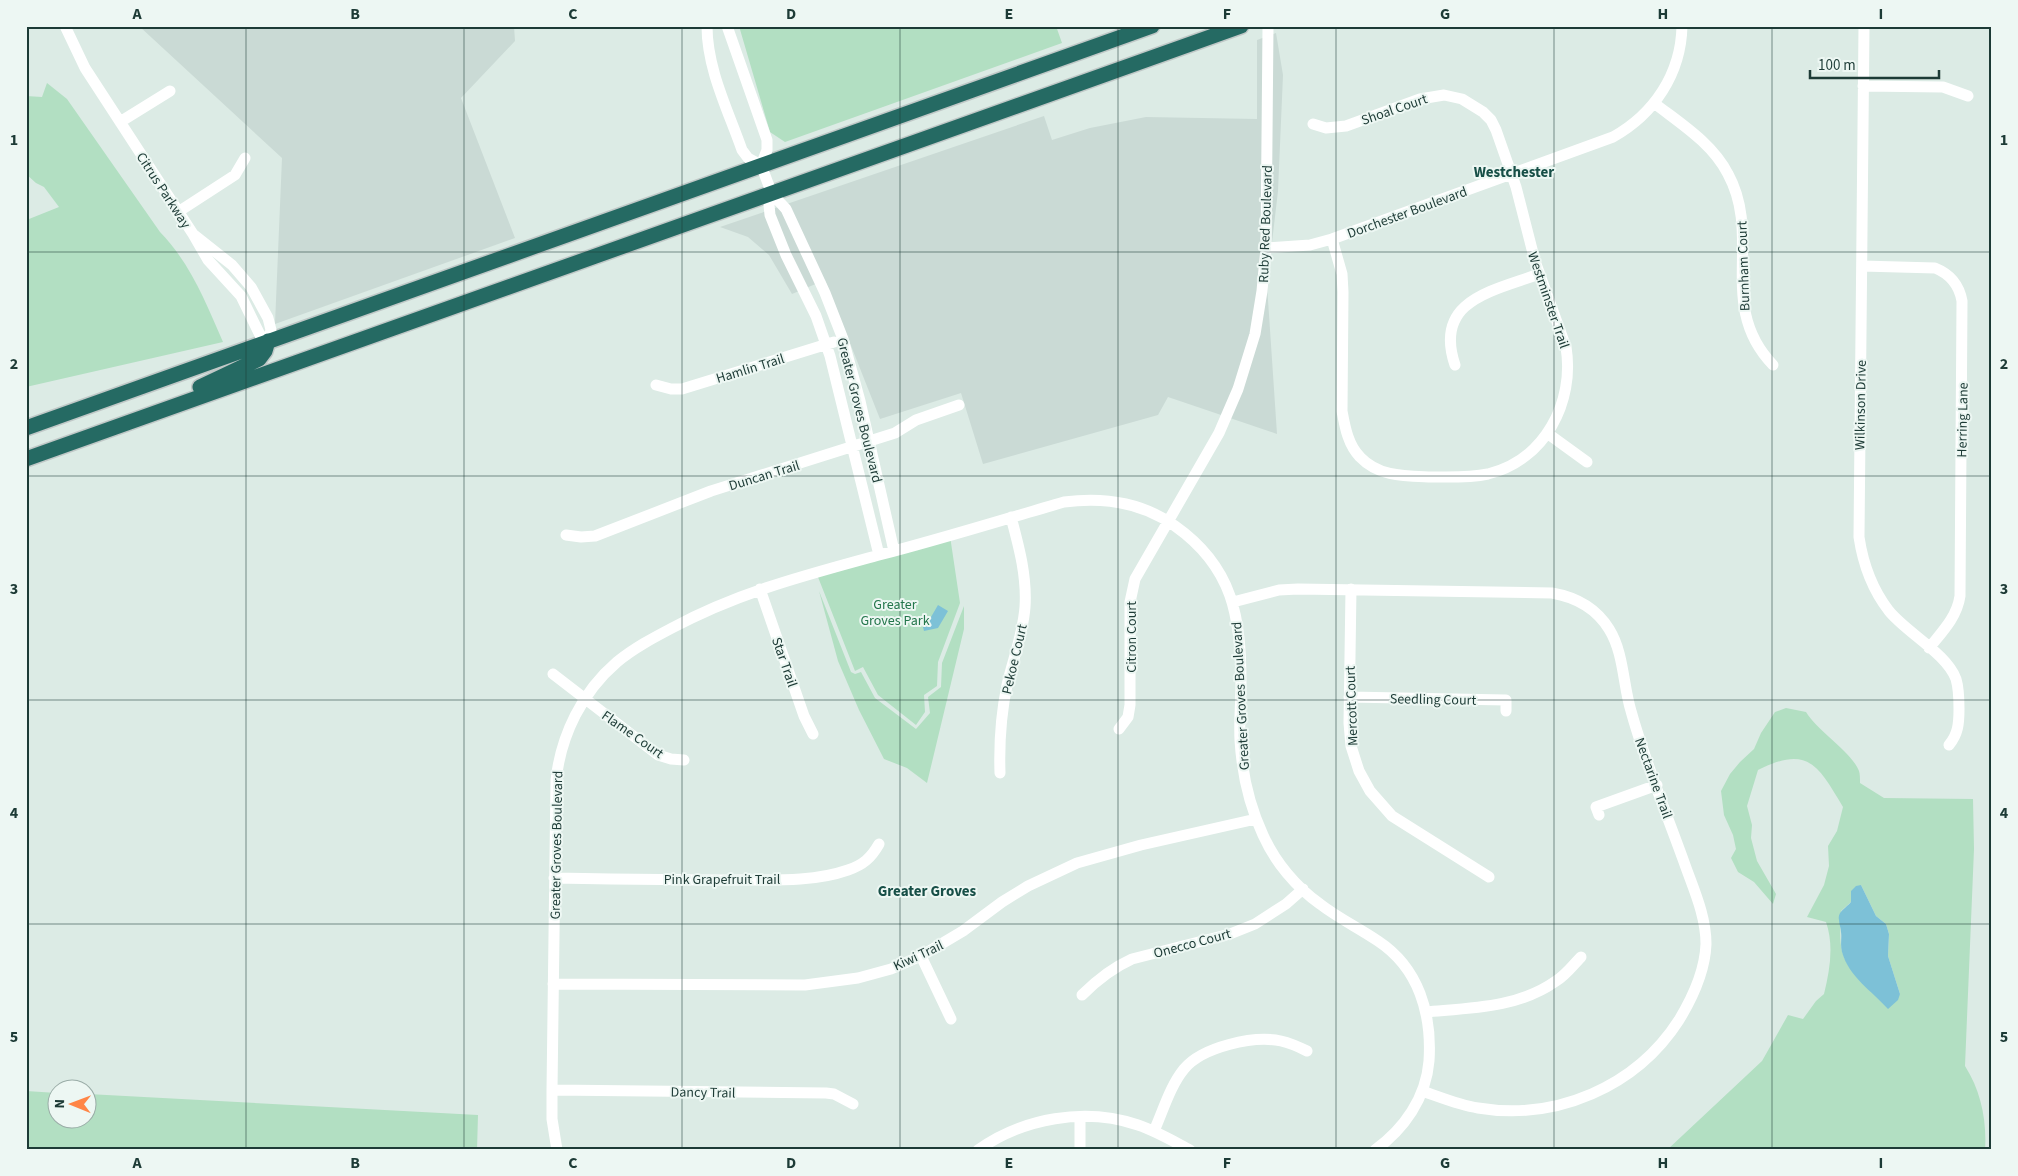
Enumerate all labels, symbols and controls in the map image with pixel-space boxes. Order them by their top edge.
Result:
text: A [131,3,142,25]
text: B [350,3,360,25]
text: C [568,3,578,25]
text: D [786,3,796,25]
text: E [1005,3,1013,25]
text: F [1223,3,1231,25]
text: G [1440,3,1450,25]
text: H [1658,3,1668,25]
text: I [1879,3,1883,25]
scale bar [1810,48,1939,80]
text: 100 m [1818,55,1856,76]
street label: Shoal Court [1359,89,1430,131]
text: 1 [10,129,18,151]
text: 1 [2000,129,2008,151]
street label: Citrus Parkway [131,149,195,233]
district label: Westchester [1474,162,1554,183]
street label: Ruby Red Boulevard [1254,165,1278,283]
street label: Dorchester Boulevard [1345,182,1470,244]
street label: Burnham Court [1732,220,1756,311]
street label: Westminster Trail [1522,249,1574,352]
street label: Greater Groves Boulevard [831,336,887,485]
street label: Hamlin Trail [714,349,787,389]
text: 2 [10,353,18,375]
text: 2 [2000,353,2008,375]
street label: Wilkinson Drive [1850,360,1872,450]
street label: Herring Lane [1952,382,1974,458]
street label: Duncan Trail [726,456,803,496]
text: 3 [10,578,18,600]
text: 3 [2000,578,2008,600]
park label: Greater Groves Park [860,595,930,631]
street label: Citron Court [1122,601,1142,673]
street label: Greater Groves Boulevard [1227,621,1255,771]
street label: Pekoe Court [997,622,1033,696]
street label: Star Trail [766,635,802,690]
street label: Mercott Court [1341,665,1363,746]
street label: Seedling Court [1390,689,1477,711]
street label: Flame Court [597,706,668,764]
street label: Nectarine Trail [1629,735,1677,822]
street label: Greater Groves Boulevard [546,770,568,920]
text: 4 [10,802,19,824]
text: 4 [2000,802,2009,824]
street label: Pink Grapefruit Trail [664,870,781,890]
district label: Greater Groves [878,881,977,902]
street label: Onecco Court [1151,924,1233,964]
street label: Kiwi Trail [890,935,947,976]
text: 5 [10,1026,18,1048]
text: 5 [2000,1026,2008,1048]
north arrow [48,1078,98,1128]
street label: Dancy Trail [671,1082,736,1104]
text: N [50,1099,70,1109]
text: A [131,1152,142,1174]
text: B [350,1152,360,1174]
text: C [568,1152,578,1174]
text: D [786,1152,796,1174]
text: E [1005,1152,1013,1174]
text: F [1223,1152,1231,1174]
text: G [1440,1152,1450,1174]
text: H [1658,1152,1668,1174]
text: I [1879,1152,1883,1174]

